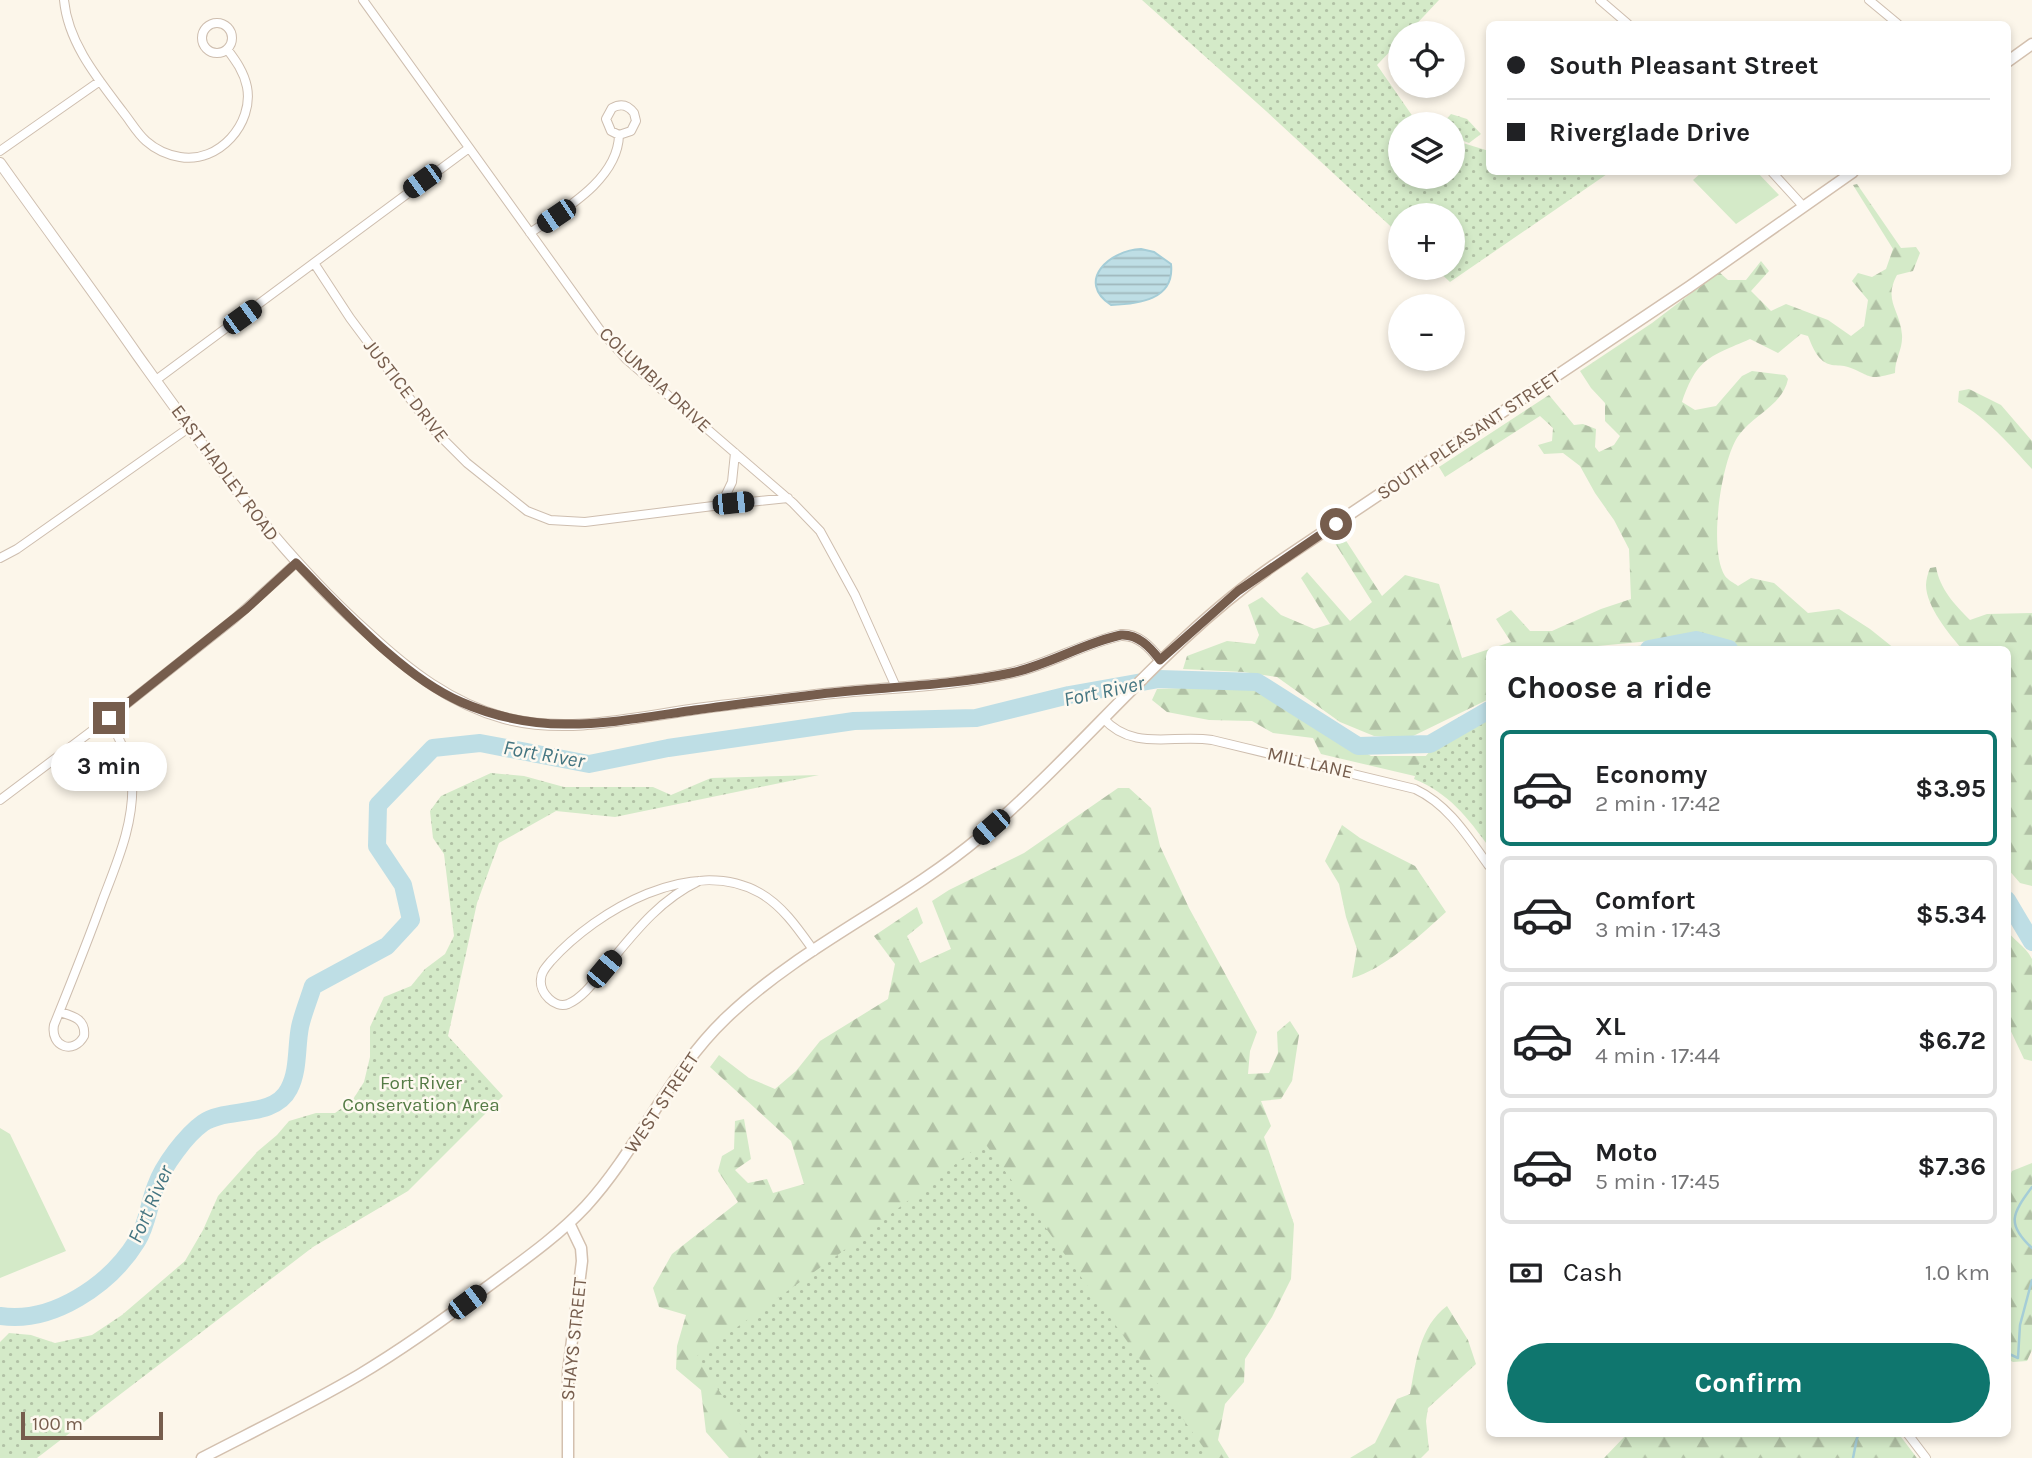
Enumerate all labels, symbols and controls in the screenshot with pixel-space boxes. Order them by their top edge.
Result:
map controls [1388,21,1465,371]
button: locate [1388,21,1465,98]
text: South Pleasant Street [1549,50,1818,81]
button: layers [1388,112,1465,189]
text: Riverglade Drive [1549,117,1750,148]
car [399,160,446,202]
car [533,196,580,236]
button: + [1388,203,1465,280]
button: − [1388,294,1465,371]
car [219,296,266,338]
street label: COLUMBIA DRIVE [595,323,715,437]
street label: JUSTICE DRIVE [359,335,453,447]
street label: SOUTH PLEASANT STREET [1373,365,1565,505]
street label: EAST HADLEY ROAD [167,400,283,546]
car [712,490,755,516]
route start [1320,508,1352,540]
text: Choose a ride [1507,669,1712,706]
water label: Fort River [1061,671,1147,711]
route end [93,702,125,734]
water label: Fort River [501,735,587,773]
callout: 3 min [51,742,167,792]
street label: MILL LANE [1265,742,1355,784]
text: 3 min [77,753,141,780]
icon: car [1511,757,1574,820]
text: Economy [1595,759,1707,790]
text: $3.95 [1915,773,1986,804]
text: 2 min · 17:42 [1595,790,1721,817]
car [969,805,1014,849]
icon: car [1511,883,1574,946]
text: Comfort [1595,885,1696,916]
text: $5.34 [1916,899,1986,930]
text: 3 min · 17:43 [1595,916,1721,943]
car [583,946,626,992]
icon: car [1511,1009,1574,1072]
text: XL [1595,1011,1626,1042]
text: $6.72 [1918,1025,1986,1056]
text: 4 min · 17:44 [1595,1042,1720,1069]
street label: WEST STREET [620,1048,704,1158]
park label: Fort River Conservation Area [342,1072,500,1116]
icon: car [1511,1135,1574,1198]
text: Moto [1595,1137,1657,1168]
text: $7.36 [1918,1151,1986,1182]
water label: Fort River [122,1161,178,1246]
text: 5 min · 17:45 [1595,1168,1720,1195]
icon: cash [1507,1254,1545,1292]
text: Cash [1563,1257,1623,1288]
text: 1.0 km [1925,1259,1990,1286]
street label: SHAYS STREET [557,1276,591,1402]
car [444,1281,491,1323]
button: Confirm [1507,1343,1990,1423]
scale bar [21,1409,163,1441]
text: 100 m [32,1413,83,1435]

